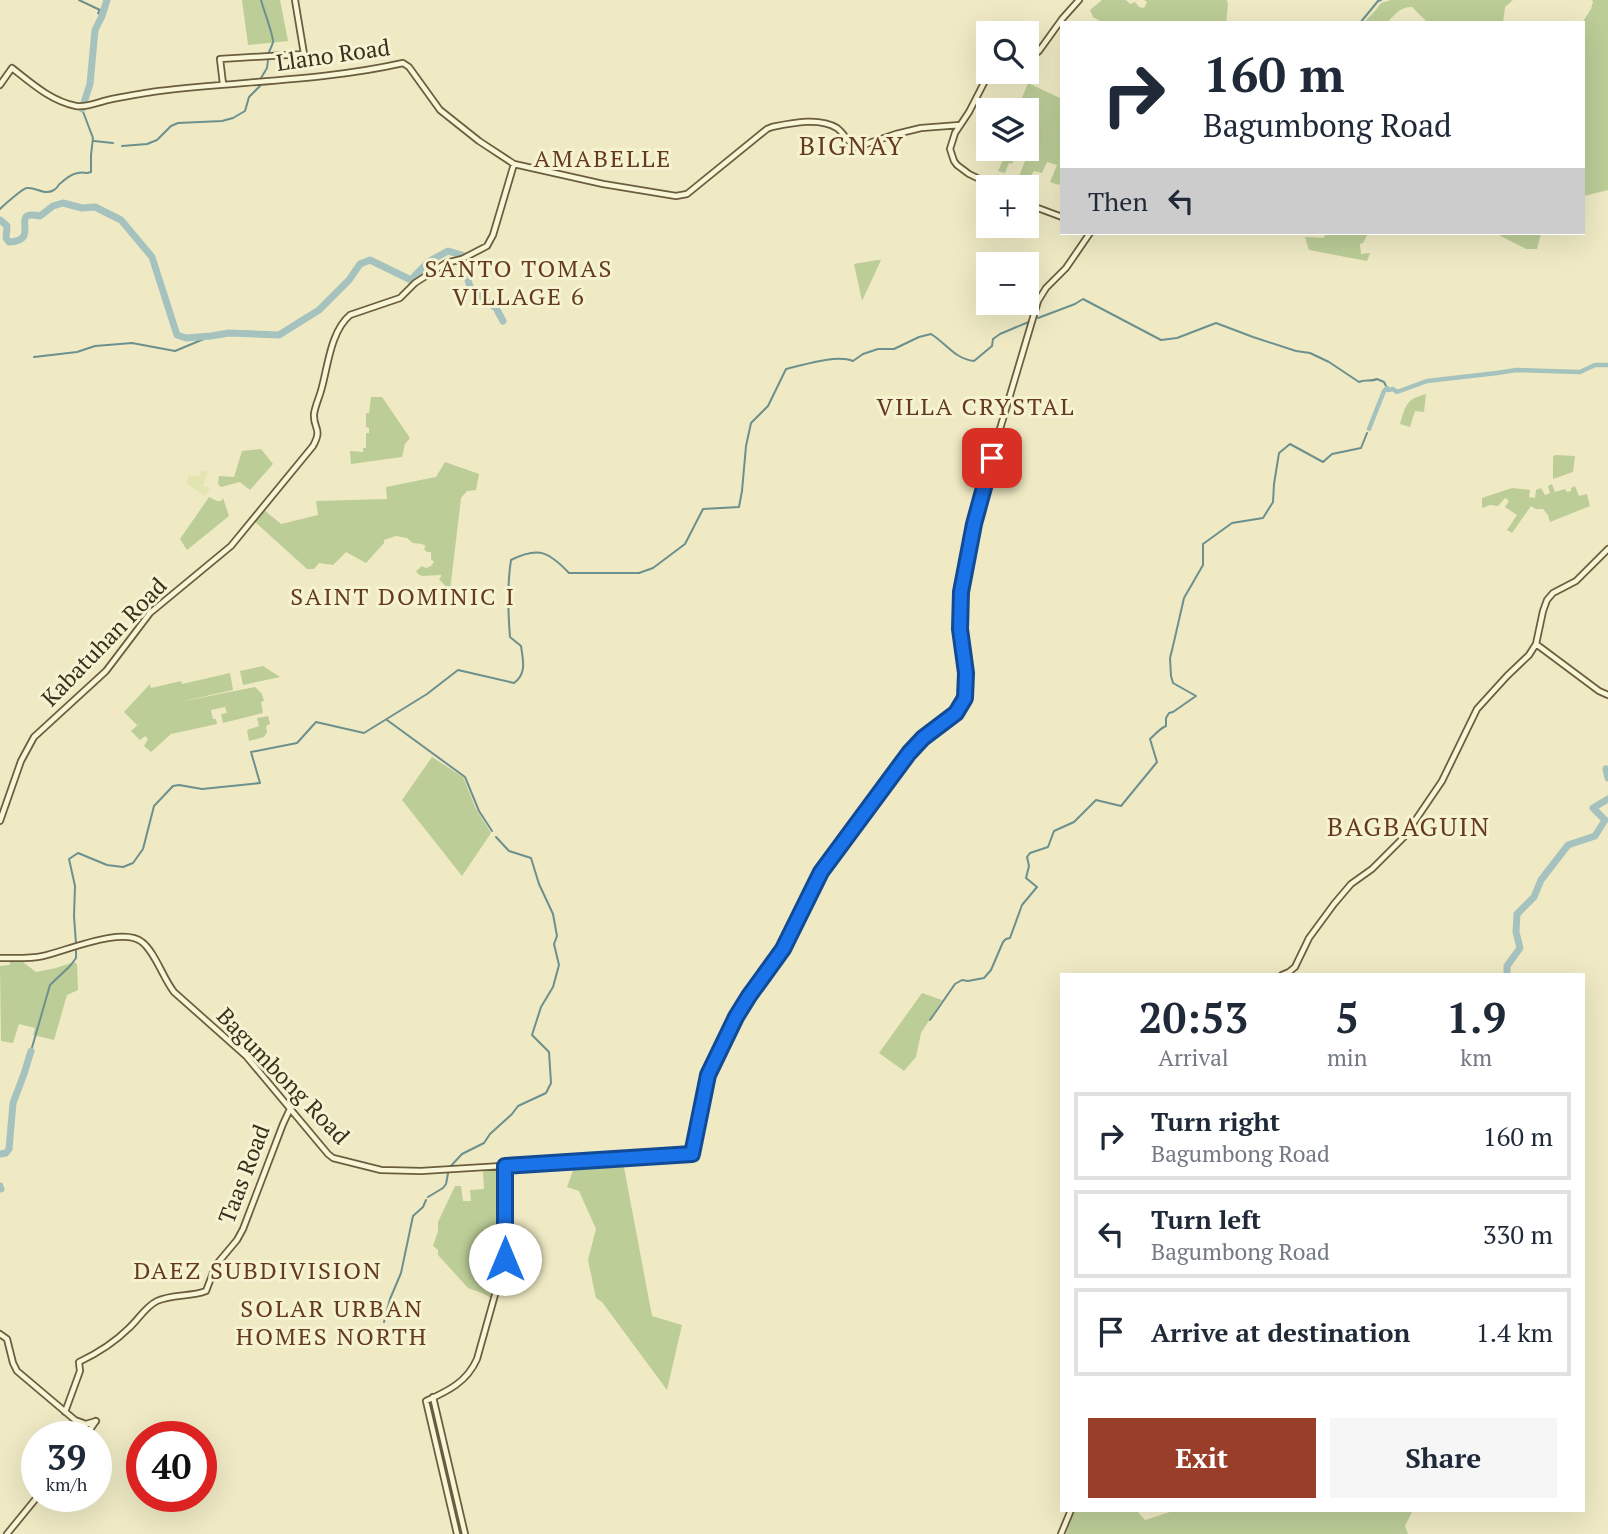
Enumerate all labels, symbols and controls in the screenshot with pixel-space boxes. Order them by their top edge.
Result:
map controls [976,21,1039,315]
button: search [976,21,1039,84]
street label: Llano Road [274,31,392,78]
text: 160 m [1203,41,1345,106]
icon: right [1088,49,1179,140]
button: layers [976,98,1039,161]
text: Bagumbong Road [1203,104,1452,146]
district label: BIGNAY [799,128,905,162]
district label: AMABELLE [534,142,672,174]
button: + [976,175,1039,238]
icon: left [1162,182,1200,220]
text: Then [1088,184,1148,218]
district label: SANTO TOMAS VILLAGE 6 [425,252,613,312]
button: − [976,252,1039,315]
district label: VILLA CRYSTAL [876,390,1076,422]
pin [962,428,1022,488]
icon: arrive [973,439,1011,477]
street label: Kabatuhan Road [34,570,173,713]
district label: SAINT DOMINIC I [290,580,516,612]
district label: BAGBAGUIN [1327,809,1491,843]
text: 20:53 [1139,989,1248,1045]
text: 5 [1335,989,1359,1045]
text: 1.9 [1446,989,1506,1045]
street label: Bagumbong Road [210,1001,357,1151]
text: Arrival [1158,1042,1229,1073]
text: min [1327,1042,1367,1073]
text: km [1460,1042,1492,1073]
text: Turn right [1151,1104,1280,1138]
icon: right [1092,1117,1130,1155]
text: 160 m [1483,1119,1553,1153]
street label: Taas Road [210,1120,277,1228]
text: Bagumbong Road [1151,1138,1330,1169]
text: Turn left [1151,1202,1261,1236]
icon: left [1092,1215,1130,1253]
text: 330 m [1483,1217,1553,1251]
position arrow [468,1222,542,1296]
text: Bagumbong Road [1151,1236,1330,1267]
district label: DAEZ SUBDIVISION [133,1254,383,1286]
district label: SOLAR URBAN HOMES NORTH [236,1292,428,1352]
icon: arrive [1092,1313,1130,1351]
text: Arrive at destination [1151,1315,1410,1349]
text: 1.4 km [1476,1315,1553,1349]
button: Exit [1088,1418,1316,1498]
button: Share [1330,1418,1557,1498]
speed limit sign: 40 [126,1421,217,1512]
text: 39 [47,1434,86,1480]
text: km/h [46,1472,87,1496]

